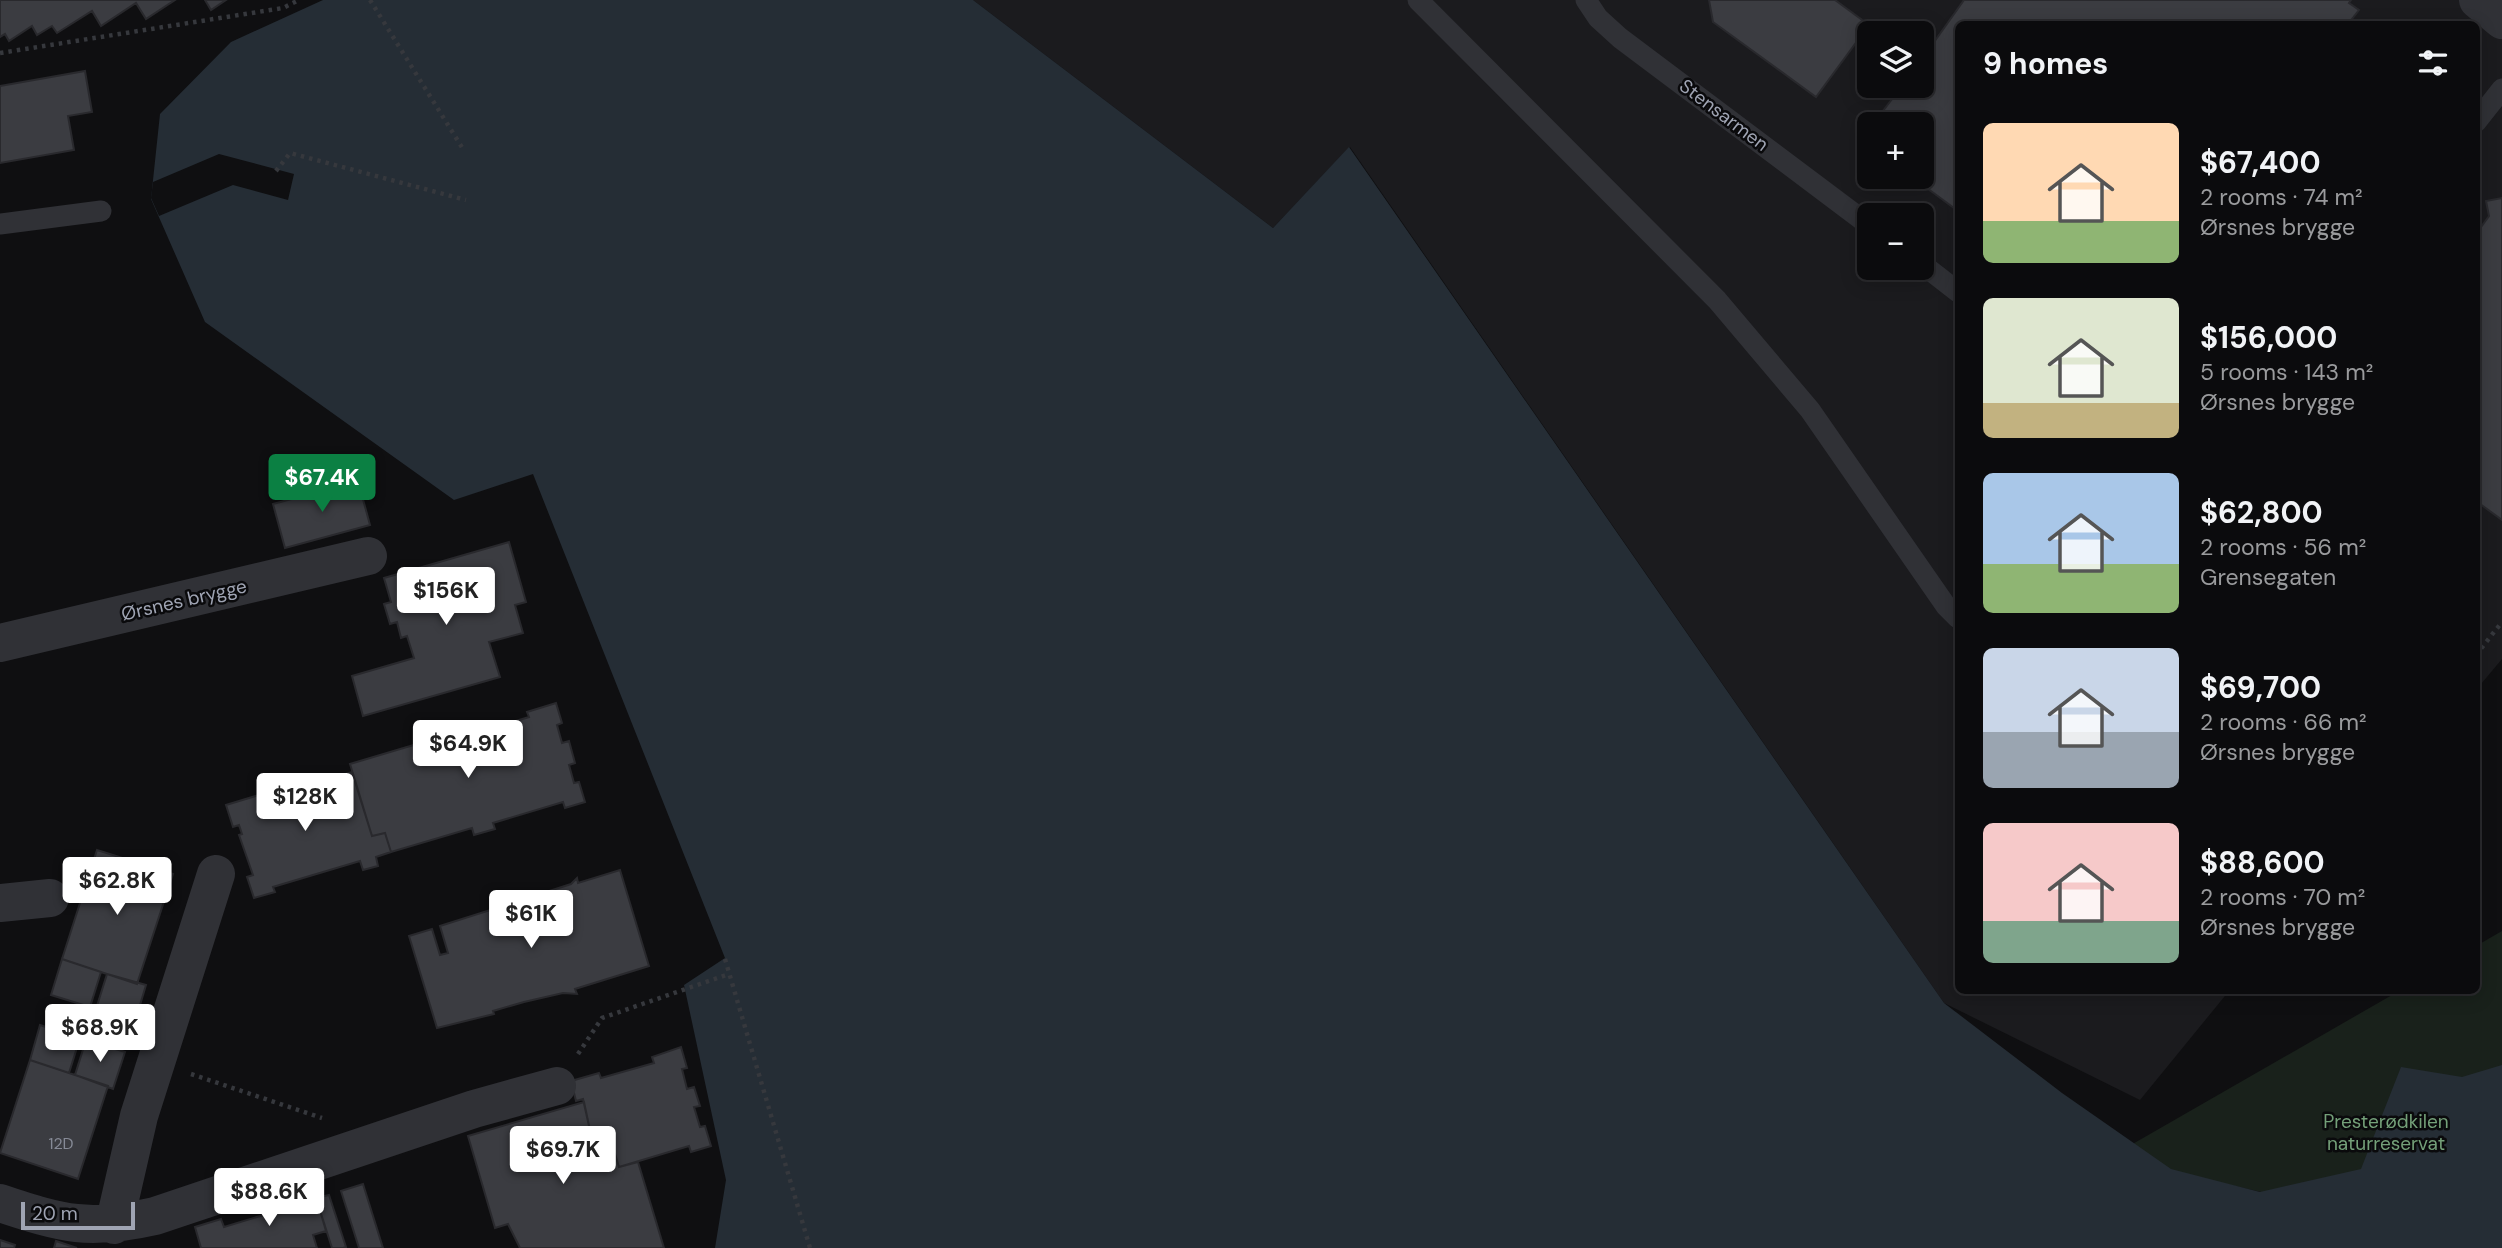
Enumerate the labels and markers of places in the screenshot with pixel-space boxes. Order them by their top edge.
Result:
pin: $67.4K [265,454,379,514]
pin: $156K [397,568,495,627]
pin: $64.9K [411,720,525,780]
pin: $128K [256,774,354,833]
pin: $62.8K [60,858,174,917]
pin: $61K [490,890,572,950]
pin: $68.9K [43,1004,157,1064]
pin: $69.7K [506,1126,620,1186]
pin: $88.6K [212,1168,326,1228]

